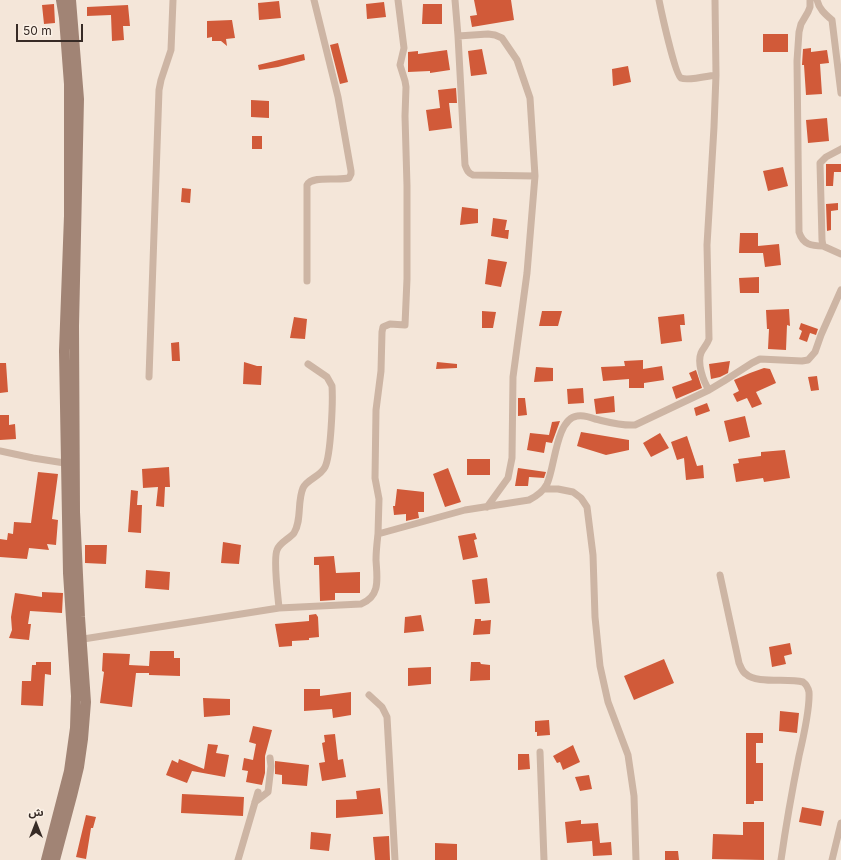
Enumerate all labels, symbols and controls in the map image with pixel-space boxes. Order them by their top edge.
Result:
scale bar [18,16,85,42]
text: 50 m [23,23,52,38]
north arrow [16,804,56,844]
text: ش [28,805,44,819]

